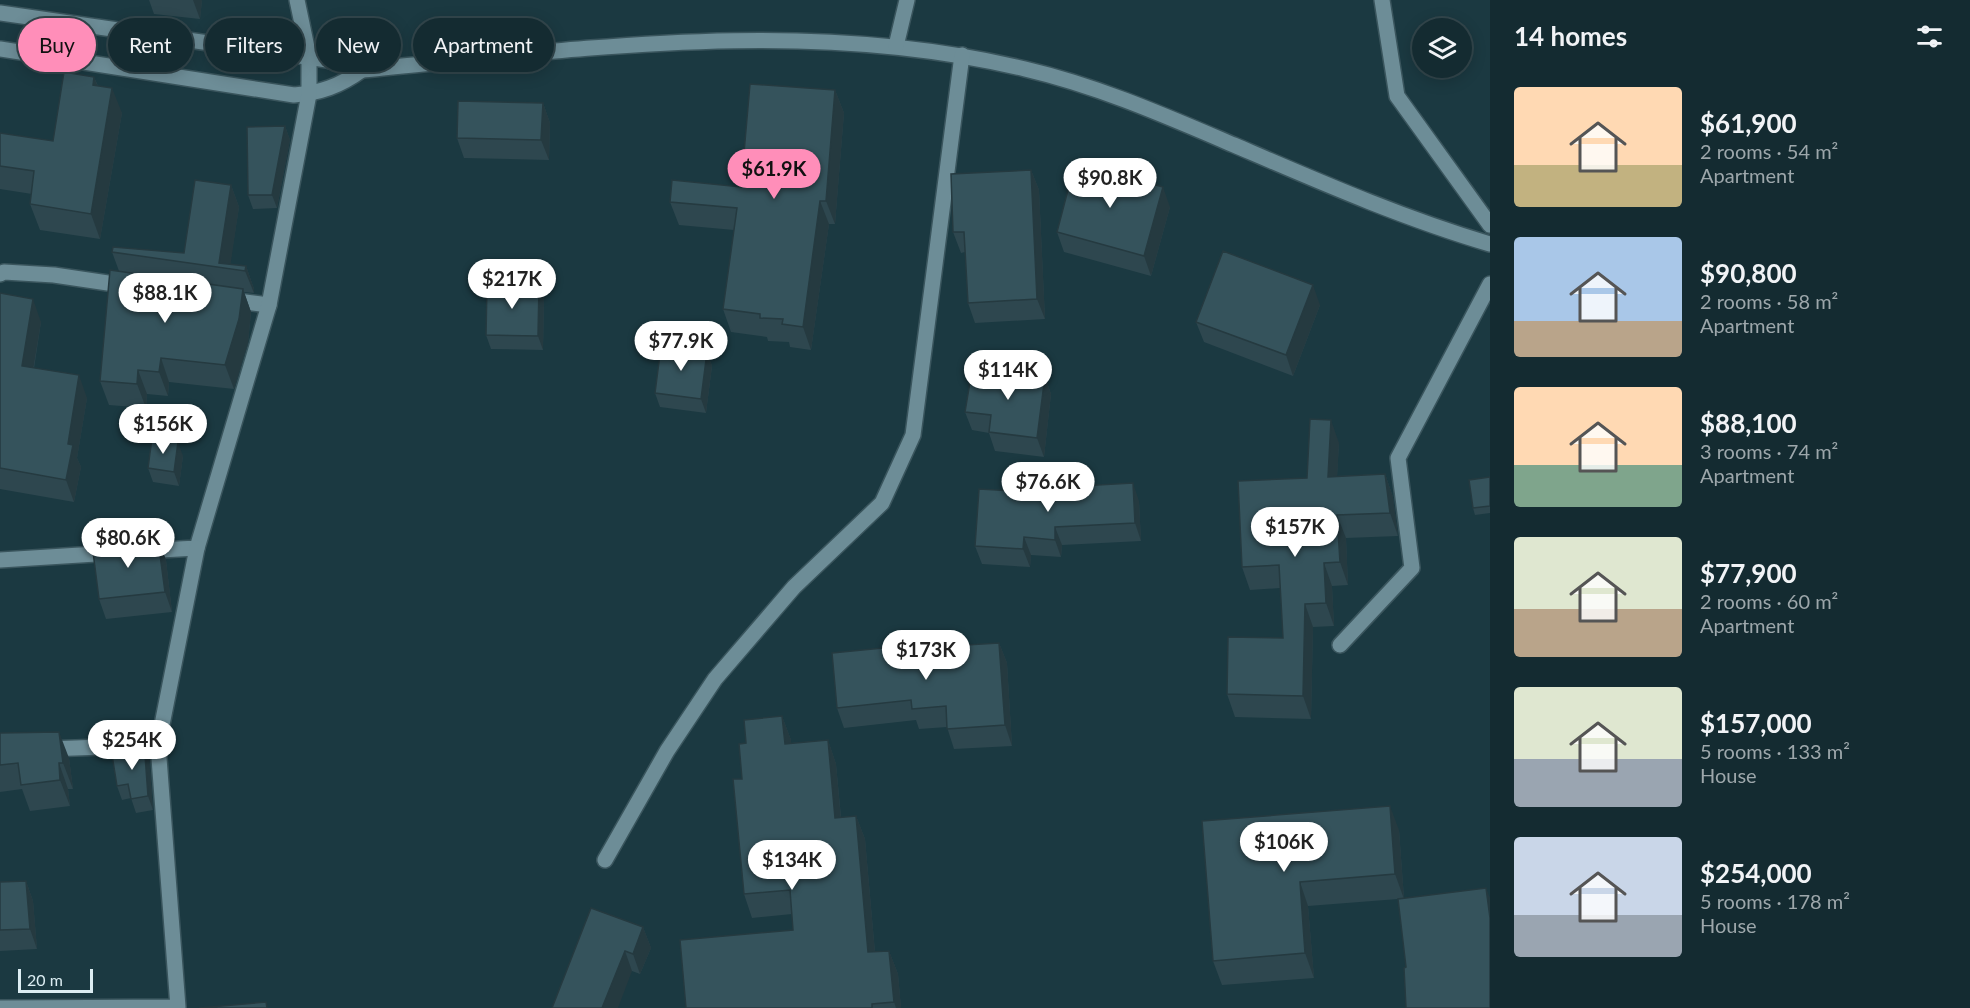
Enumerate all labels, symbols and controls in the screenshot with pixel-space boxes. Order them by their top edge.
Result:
chip: Buy [18,18,96,72]
chip: Rent [108,18,193,72]
chip: Filters [205,18,304,72]
chip: New [316,18,401,72]
chip: Apartment [413,18,554,72]
map controls [1412,18,1472,78]
button: layers [1412,18,1472,78]
text: 14 homes [1514,20,1627,52]
icon: filters [1913,20,1946,53]
text: $61,900 [1700,107,1797,139]
icon: home [1562,111,1634,183]
text: 2 rooms · 54 m² [1700,139,1838,163]
pin: $61.9K [725,149,823,200]
text: $61.9K [742,156,806,180]
pin: $90.8K [1061,158,1159,209]
text: Apartment [1700,163,1794,187]
text: $90.8K [1078,165,1142,189]
text: $90,800 [1700,257,1797,289]
pin: $217K [470,259,554,310]
icon: home [1562,261,1634,333]
text: $217K [482,266,542,290]
pin: $88.1K [116,273,214,324]
text: $88.1K [133,280,197,304]
text: 2 rooms · 58 m² [1700,289,1838,313]
text: Apartment [1700,313,1794,337]
pin: $77.9K [632,321,730,372]
text: $77.9K [649,328,713,352]
pin: $114K [966,350,1050,401]
text: $114K [978,357,1038,381]
pin: $156K [121,404,205,455]
text: $88,100 [1700,407,1797,439]
text: $156K [133,411,193,435]
icon: home [1562,411,1634,483]
text: 3 rooms · 74 m² [1700,439,1838,463]
pin: $76.6K [999,462,1097,513]
text: Apartment [1700,463,1794,487]
text: $76.6K [1016,469,1080,493]
pin: $157K [1253,507,1337,558]
text: $157K [1265,514,1325,538]
pin: $80.6K [79,518,177,569]
text: $80.6K [96,525,160,549]
text: $77,900 [1700,557,1797,589]
icon: home [1562,561,1634,633]
text: 2 rooms · 60 m² [1700,589,1838,613]
text: Apartment [1700,613,1794,637]
pin: $173K [884,630,968,681]
text: $173K [896,637,956,661]
text: $157,000 [1700,707,1812,739]
icon: home [1562,711,1634,783]
pin: $254K [90,720,174,771]
text: $254K [102,727,162,751]
text: 5 rooms · 133 m² [1700,739,1850,763]
text: House [1700,763,1757,787]
pin: $106K [1242,822,1326,873]
text: $106K [1254,829,1314,853]
pin: $134K [750,840,834,891]
text: $134K [762,847,822,871]
text: $254,000 [1700,857,1812,889]
icon: home [1562,861,1634,933]
text: 5 rooms · 178 m² [1700,889,1850,913]
text: House [1700,913,1757,937]
scale bar [18,966,93,994]
text: 20 m [27,970,63,989]

